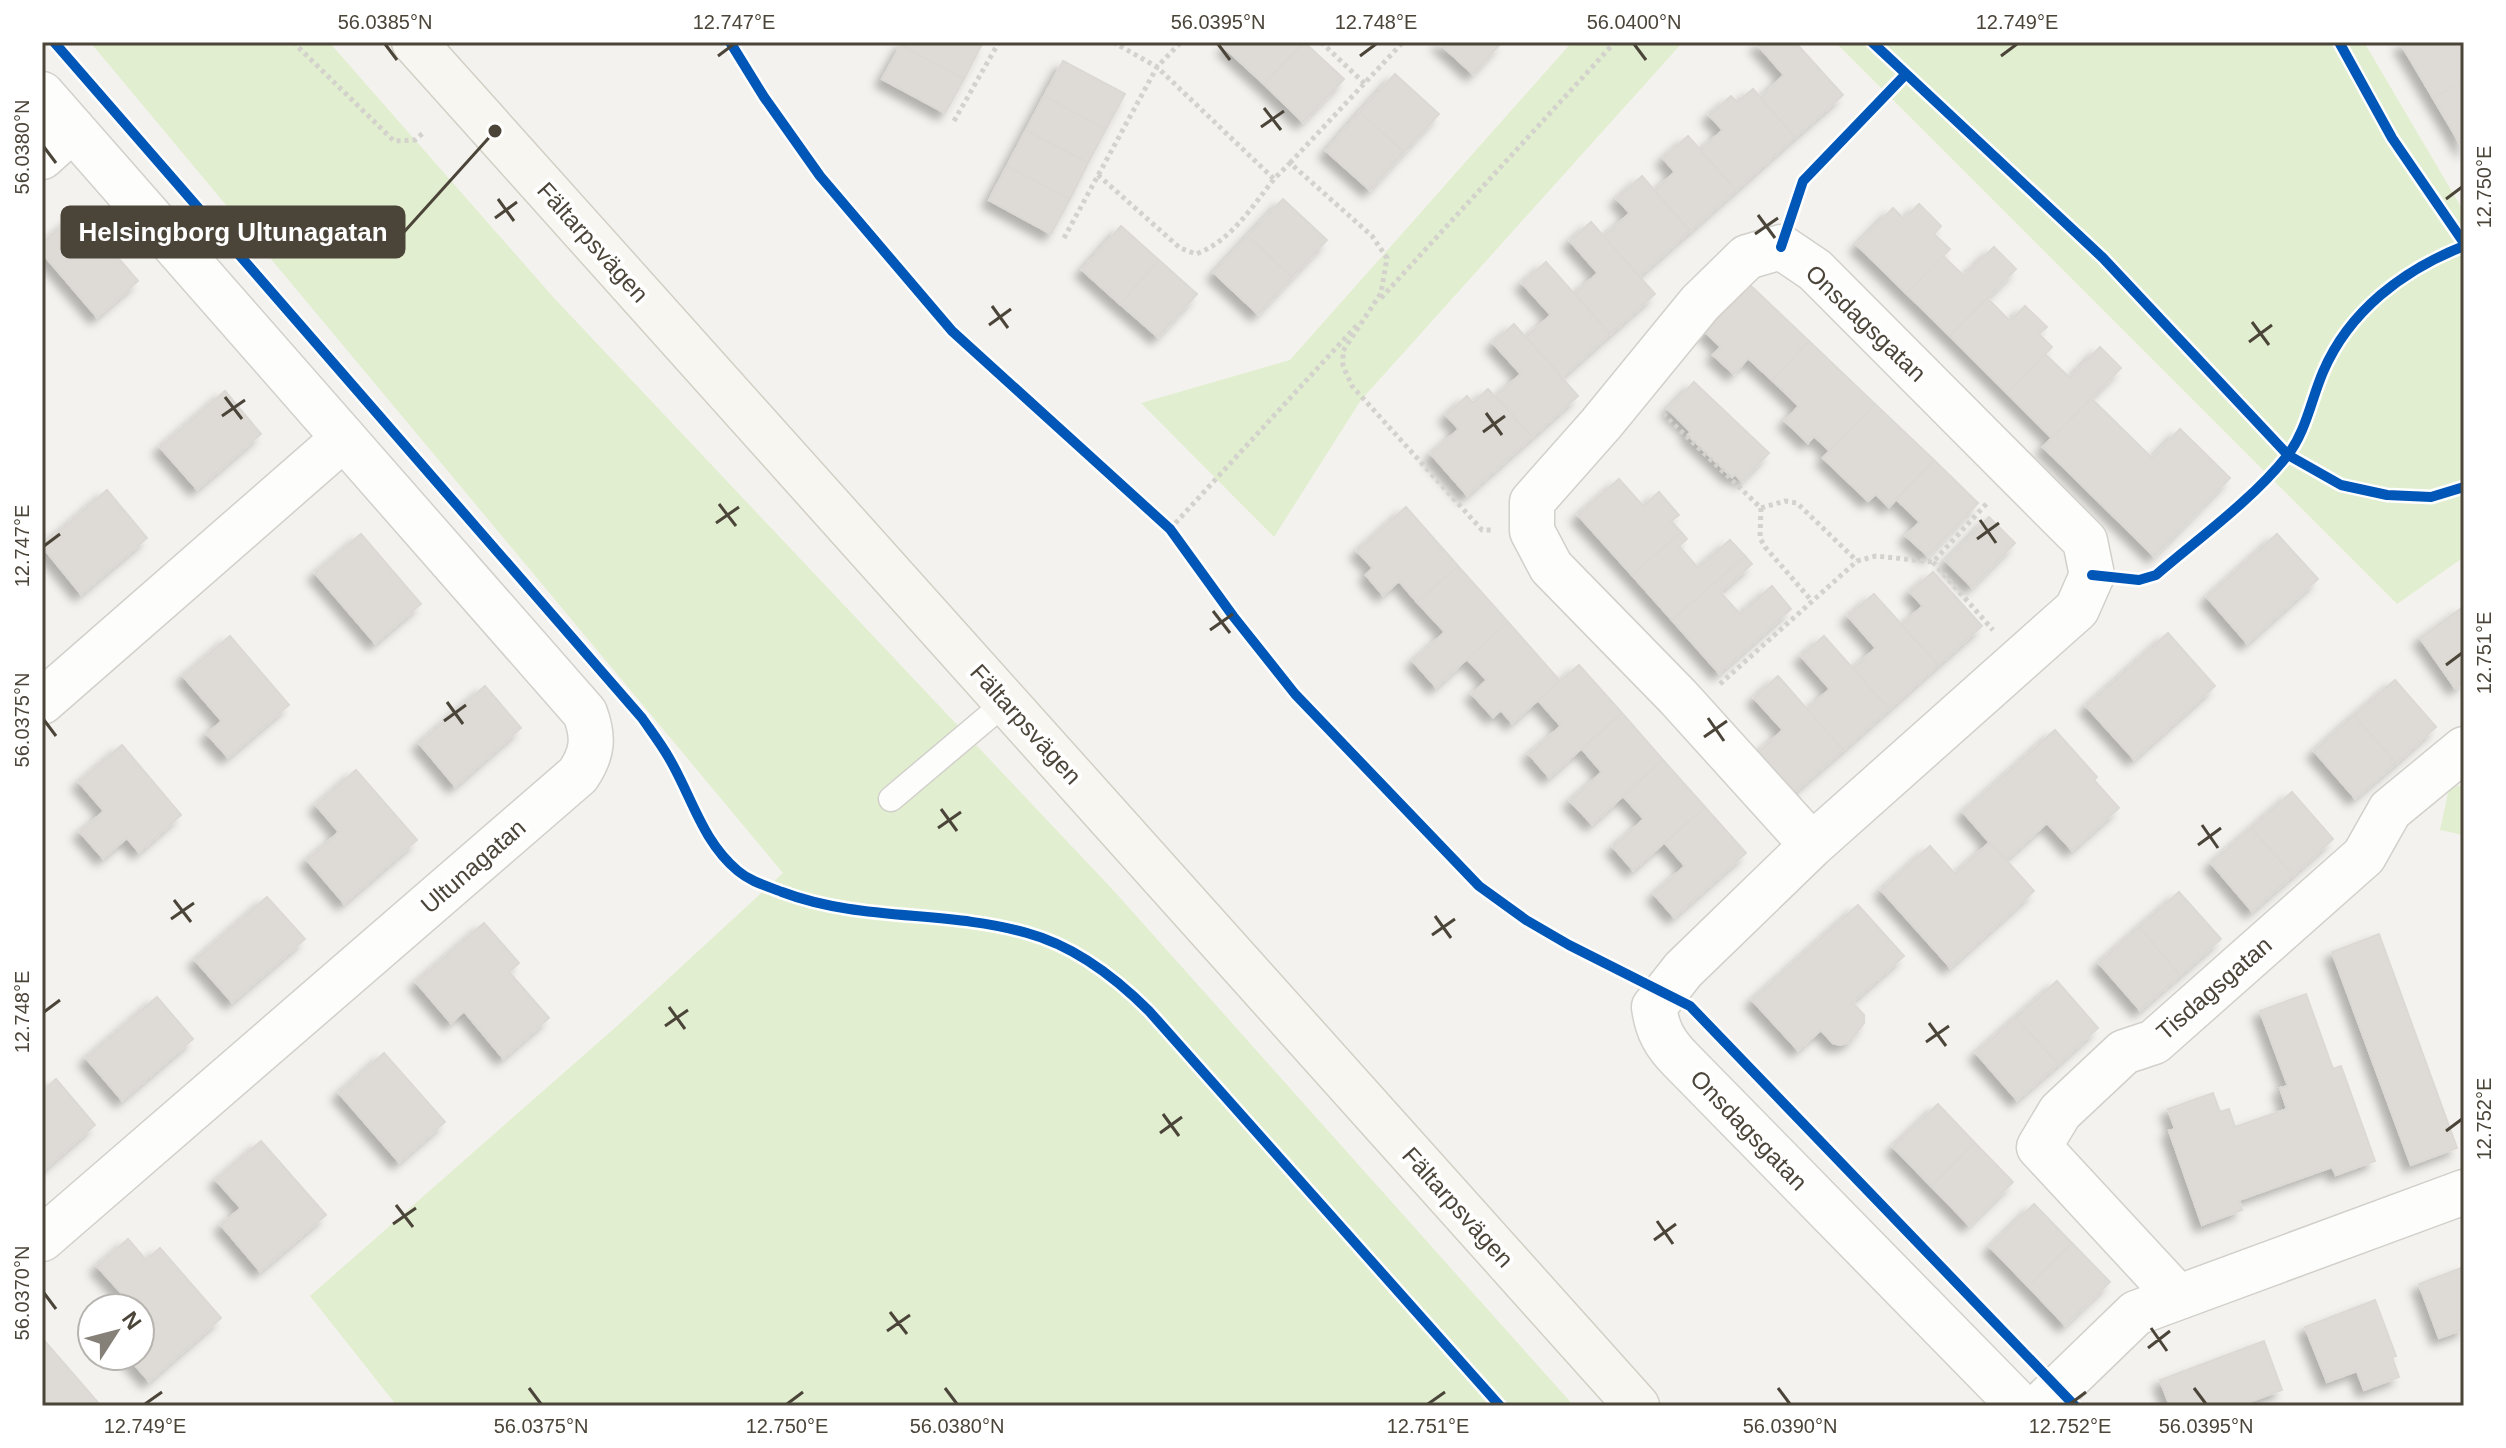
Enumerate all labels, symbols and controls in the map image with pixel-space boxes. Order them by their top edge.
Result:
text: 56.0385°N [338,11,432,33]
text: 12.747°E [693,11,775,33]
text: 56.0395°N [1171,11,1265,33]
text: 12.748°E [1335,11,1417,33]
text: 56.0400°N [1587,11,1681,33]
text: 12.749°E [1976,11,2058,33]
text: 56.0380°N [11,100,33,194]
text: 12.750°E [2473,146,2495,228]
street label: Fältarpsvägen [532,176,654,308]
callout: Helsingborg Ultunagatan [62,207,404,257]
text: Helsingborg Ultunagatan [78,217,388,247]
street label: Onsdagsgatan [1800,259,1932,387]
text: 12.747°E [11,505,33,587]
text: 12.751°E [2473,612,2495,694]
street label: Fältarpsvägen [965,658,1087,790]
text: 56.0375°N [11,673,33,767]
street label: Ultunagatan [415,813,531,919]
street label: Tisdagsgatan [2151,931,2277,1045]
text: 12.748°E [11,971,33,1053]
street label: Onsdagsgatan [1685,1064,1813,1196]
text: 12.752°E [2473,1078,2495,1160]
street label: Fältarpsvägen [1397,1141,1519,1273]
text: 56.0370°N [11,1246,33,1340]
north arrow [76,1292,156,1372]
text: N [117,1307,147,1334]
text: 12.749°E [104,1415,186,1437]
text: 56.0375°N [494,1415,588,1437]
text: 12.750°E [746,1415,828,1437]
text: 56.0380°N [910,1415,1004,1437]
text: 12.751°E [1387,1415,1469,1437]
text: 56.0390°N [1743,1415,1837,1437]
text: 12.752°E [2029,1415,2111,1437]
text: 56.0395°N [2159,1415,2253,1437]

